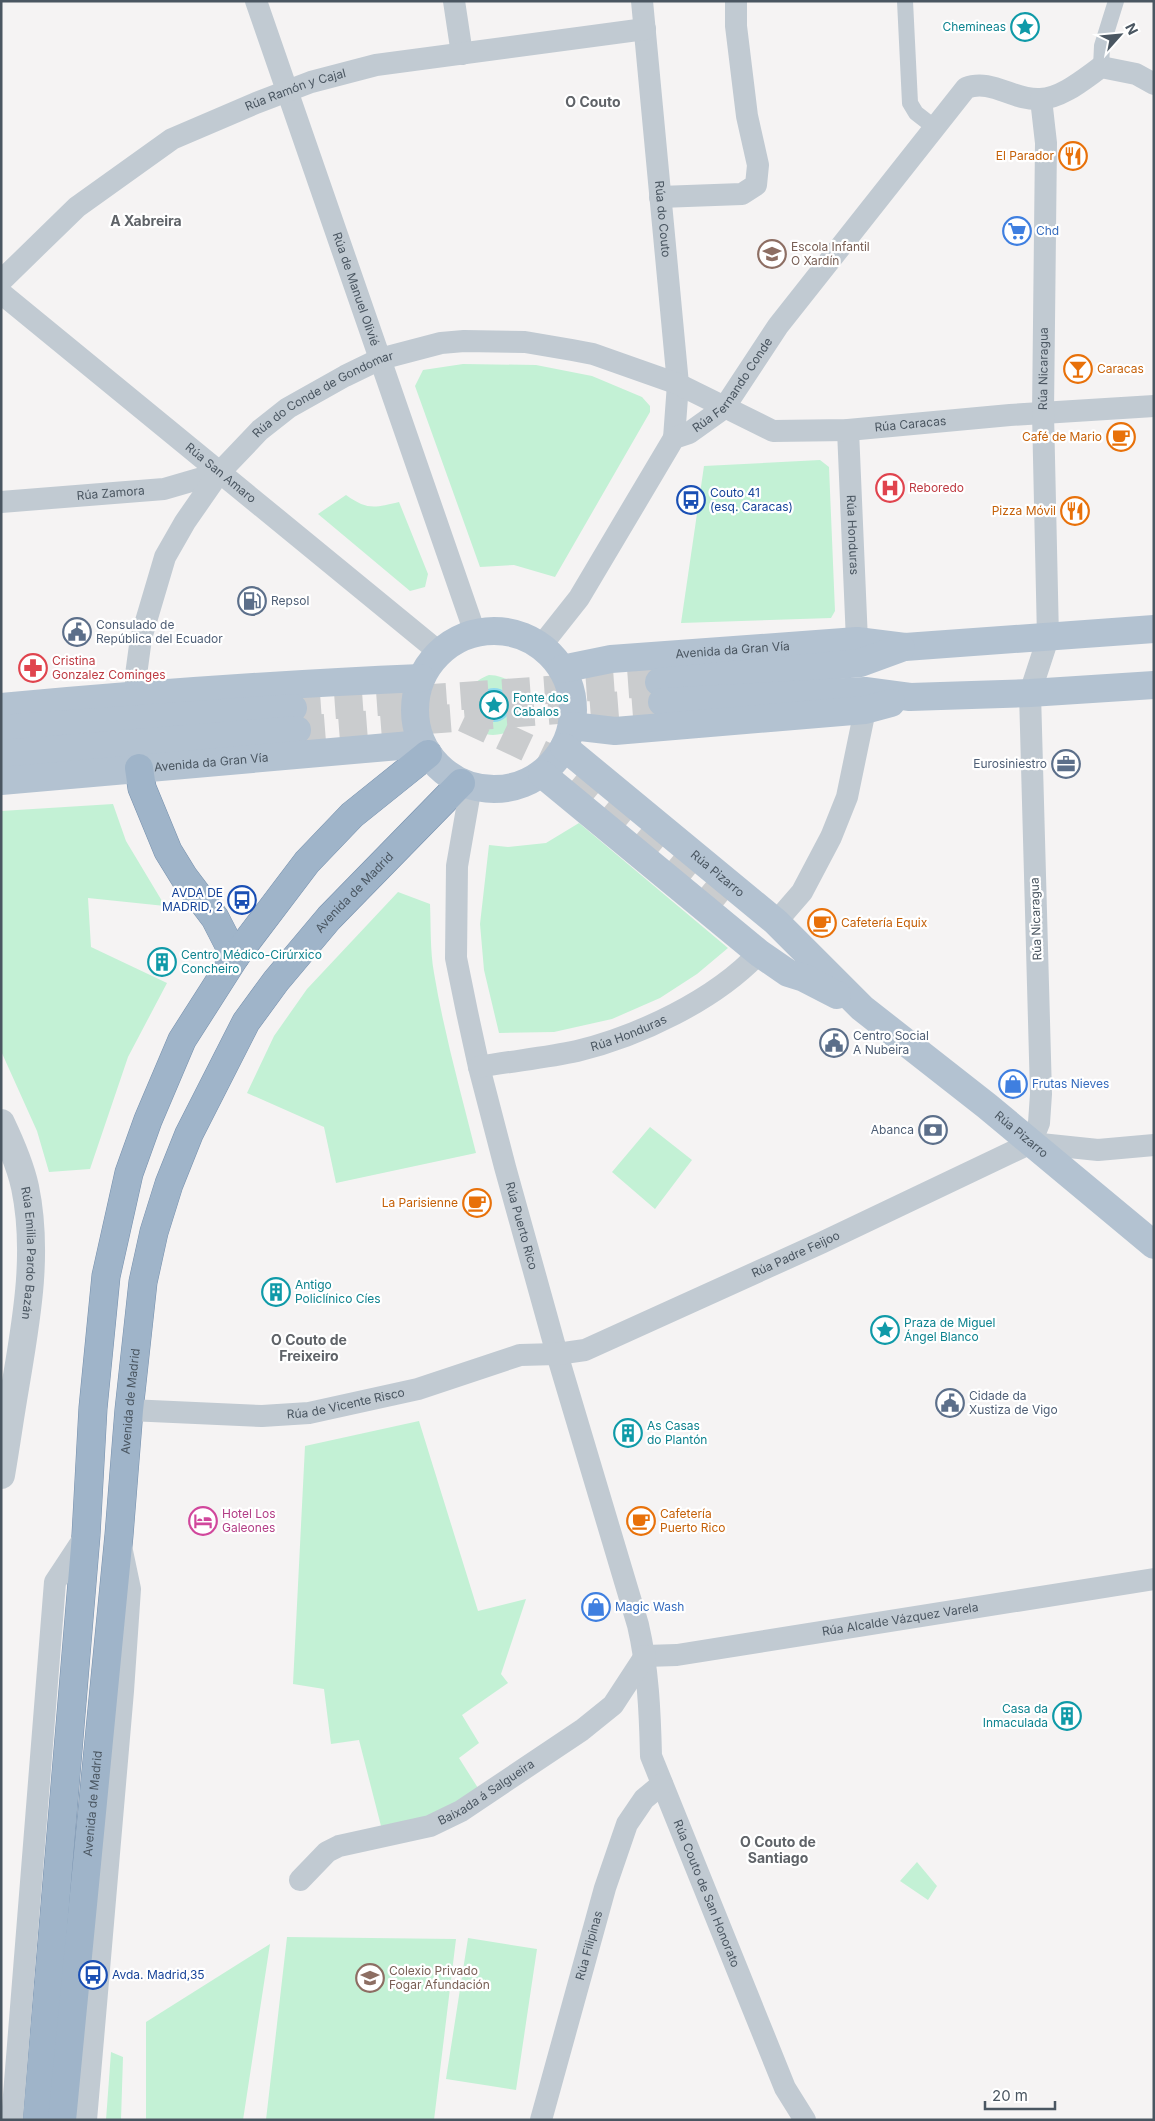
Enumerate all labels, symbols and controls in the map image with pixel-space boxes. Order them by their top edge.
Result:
north arrow [1095,10,1145,60]
place icon: Chemineas [1010,12,1040,42]
place label: Chemineas [942,19,1006,34]
text: N [1122,20,1142,37]
street label: Rúa Ramón y Cajal [243,65,347,114]
district label: O Couto [565,93,621,110]
restaurant icon: El Parador [1058,141,1088,171]
place label: El Parador [996,148,1054,163]
street label: Rúa do Couto [652,180,674,258]
district label: A Xabreira [110,212,182,229]
supermarket icon: Chd [1002,216,1032,246]
place label: Chd [1036,223,1059,238]
street label: Rúa de Manuel Olivié [330,230,383,348]
school or university icon: Escola Infantil O Xardín [757,239,787,269]
place label: Escola Infantil O Xardín [791,239,870,268]
street label: Rúa Nicaragua [1035,327,1051,410]
street label: Rúa Fernando Conde [689,335,775,435]
street label: Rúa do Conde de Gondomar [249,348,395,440]
bar icon: Caracas [1063,354,1093,384]
place label: Caracas [1097,361,1144,376]
street label: Rúa Caracas [874,413,947,435]
cafe icon: Café de Mario [1106,422,1136,452]
place label: Café de Mario [1022,429,1102,444]
street label: Rúa San Amaro [183,439,259,506]
hospital icon: Reboredo [875,473,905,503]
place label: Reboredo [909,480,964,495]
street label: Rúa Zamora [76,483,145,503]
bus stop icon: Couto 41 (esq. Caracas) [676,485,706,515]
place label: Couto 41 (esq. Caracas) [710,485,793,514]
street label: Rúa Honduras [844,494,862,575]
restaurant icon: Pizza Móvil [1060,496,1090,526]
place label: Pizza Móvil [992,503,1056,518]
fuel station icon: Repsol [237,586,267,616]
place label: Repsol [271,593,309,608]
public building icon: Consulado de República del Ecuador [62,617,92,647]
place label: Consulado de República del Ecuador [96,617,223,646]
street label: Avenida da Gran Vía [675,638,790,661]
pharmacy icon: Cristina Gonzalez Cominges [18,653,48,683]
place label: Cristina Gonzalez Cominges [52,653,166,682]
place icon: Fonte dos Cabalos [479,690,509,720]
place label: Fonte dos Cabalos [513,690,569,719]
office icon: Eurosiniestro [1051,749,1081,779]
street label: Avenida da Gran Vía [153,750,269,775]
place label: Eurosiniestro [973,756,1047,771]
street label: Rúa Pizarro [688,847,748,900]
street label: Avenida de Madrid [312,849,396,936]
street label: Rúa Nicaragua [1027,877,1044,961]
place label: AVDA DE MADRID, 2 [162,885,223,914]
bus stop icon: AVDA DE MADRID, 2 [227,885,257,915]
cafe icon: Cafetería Equix [807,908,837,938]
place label: Cafetería Equix [841,915,928,930]
building icon: Centro Médico-Cirúrxico Concheiro [147,947,177,977]
place label: Centro Médico-Cirúrxico Concheiro [181,947,322,976]
street label: Rúa Honduras [589,1011,669,1054]
public building icon: Centro Social A Nubeira [819,1028,849,1058]
place label: Centro Social A Nubeira [853,1028,929,1057]
shop icon: Frutas Nieves [998,1069,1028,1099]
place label: Frutas Nieves [1032,1076,1109,1091]
street label: Rúa Pizarro [992,1108,1051,1161]
bank icon: Abanca [918,1115,948,1145]
place label: Abanca [871,1122,914,1137]
street label: Rúa Puerto Rico [502,1180,541,1271]
street label: Rúa Emilia Pardo Bazán [18,1185,39,1321]
cafe icon: La Parisienne [462,1188,492,1218]
place label: La Parisienne [382,1195,458,1210]
street label: Rúa Padre Feijoo [749,1227,842,1281]
building icon: Antigo Policlínico Cíes [261,1277,291,1307]
place label: Antigo Policlínico Cíes [295,1277,381,1306]
place icon: Praza de Miguel Ángel Blanco [870,1315,900,1345]
place label: Praza de Miguel Ángel Blanco [904,1315,995,1344]
district label: O Couto de Freixeiro [271,1331,347,1364]
street label: Avenida de Madrid [117,1348,143,1455]
street label: Rúa de Vicente Risco [286,1384,406,1421]
public building icon: Cidade da Xustiza de Vigo [935,1388,965,1418]
place label: Cidade da Xustiza de Vigo [969,1388,1058,1417]
building icon: As Casas do Plantón [613,1418,643,1448]
place label: As Casas do Plantón [647,1418,707,1447]
hotel icon: Hotel Los Galeones [188,1506,218,1536]
place label: Hotel Los Galeones [222,1506,276,1535]
cafe icon: Cafetería Puerto Rico [626,1506,656,1536]
place label: Cafetería Puerto Rico [660,1506,726,1535]
shop icon: Magic Wash [581,1592,611,1622]
place label: Magic Wash [615,1599,684,1614]
street label: Rúa Alcalde Vázquez Varela [821,1599,979,1639]
place label: Casa da Inmaculada [983,1701,1048,1730]
building icon: Casa da Inmaculada [1052,1701,1082,1731]
street label: Avenida de Madrid [80,1750,105,1857]
street label: Baixada á Salgueira [435,1756,537,1828]
street label: Rúa Couto de San Honorato [670,1817,743,1969]
district label: O Couto de Santiago [740,1833,816,1866]
street label: Rúa Filipinas [572,1909,605,1982]
bus stop icon: Avda. Madrid,35 [78,1960,108,1990]
school or university icon: Colexio Privado Fogar Afundación [355,1963,385,1993]
place label: Colexio Privado Fogar Afundación [389,1963,490,1992]
place label: Avda. Madrid,35 [112,1967,205,1982]
scale bar [985,2078,1055,2110]
text: 20 m [992,2086,1028,2105]

